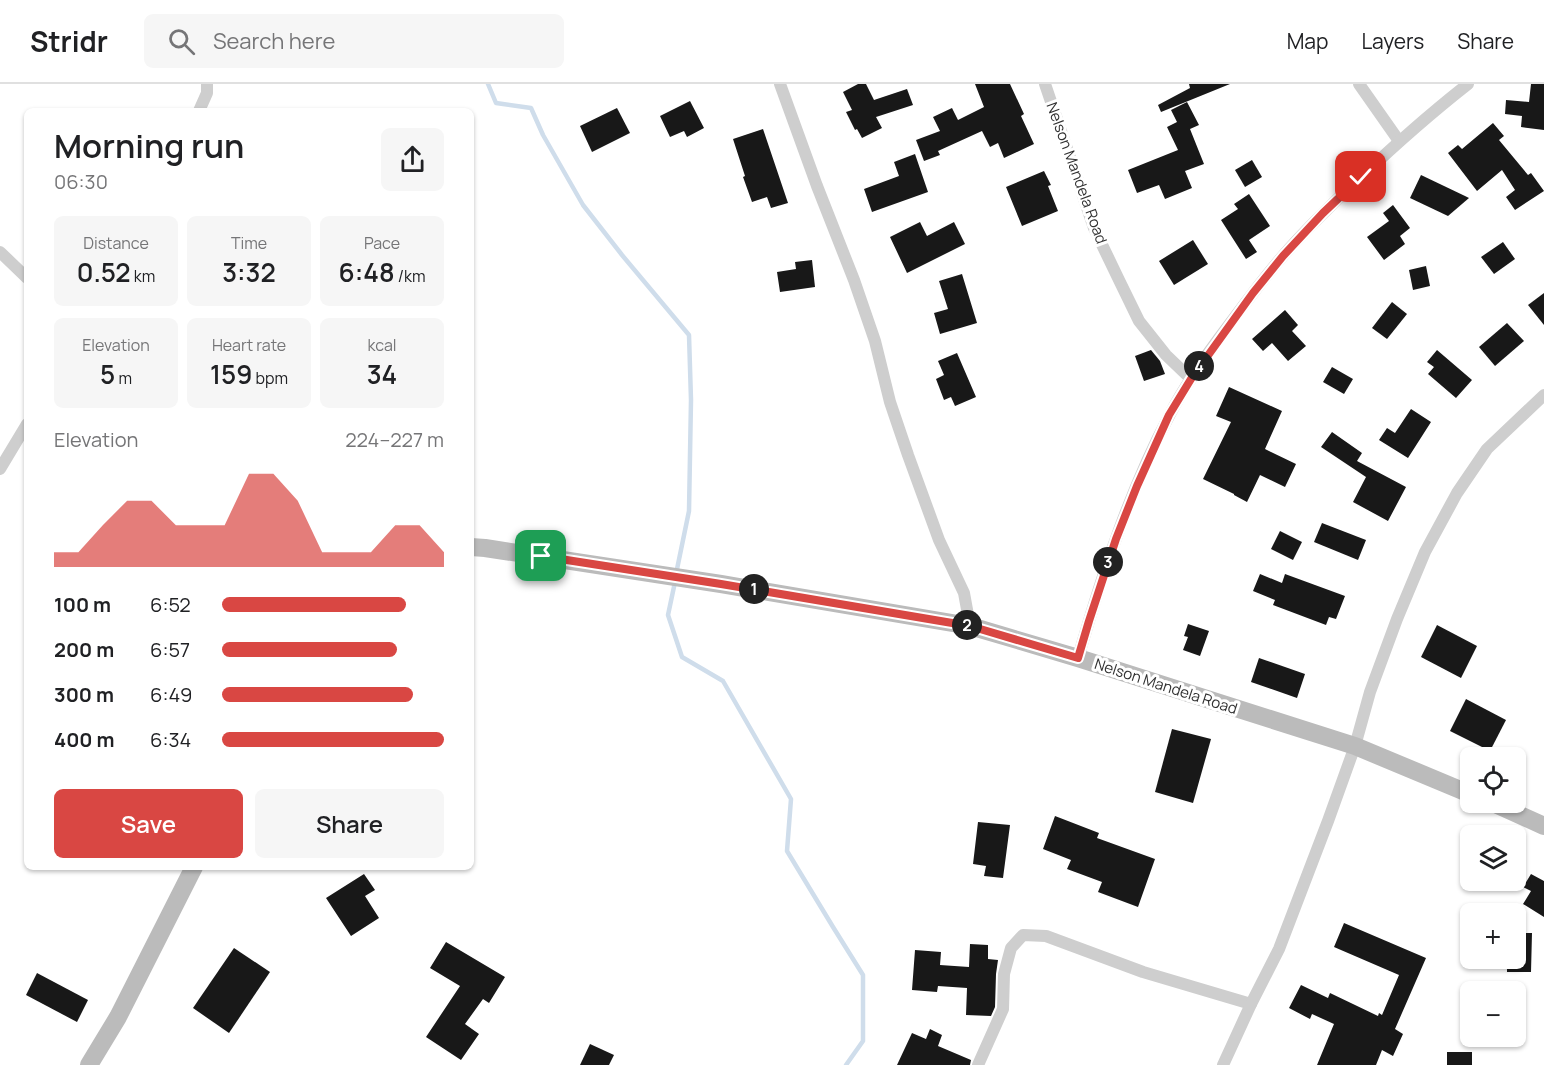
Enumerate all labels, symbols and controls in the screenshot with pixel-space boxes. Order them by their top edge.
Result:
search box [144,14,564,68]
text: Stridr [30,22,108,60]
icon: search [165,25,198,58]
text: Search here [213,26,335,56]
text: Map [1287,27,1328,55]
text: Layers [1361,27,1424,55]
text: Share [1457,27,1514,55]
street label: Nelson Mandela Road [1042,99,1112,247]
text: Morning run [54,123,244,168]
button: share [381,128,444,191]
pin [1335,151,1386,202]
icon: check [1344,160,1377,193]
text: 06:30 [54,168,108,195]
text: Distance [83,232,149,254]
text: Time [231,232,267,254]
text: Pace [364,232,400,254]
text: 0.52 [77,254,131,290]
text: 3:32 [222,254,276,290]
text: 6:48 [339,254,395,290]
text: km [131,265,155,287]
text: /km [395,265,425,287]
text: Elevation [82,334,150,356]
text: Heart rate [212,334,286,356]
text: kcal [367,334,397,356]
pin: 4 [1184,351,1214,381]
text: 4 [1194,355,1204,377]
text: 5 [100,356,115,392]
text: 159 [210,356,252,392]
text: 34 [367,356,397,392]
text: m [115,367,132,389]
text: bpm [252,367,288,389]
text: Elevation [54,426,138,453]
text: 224–227 m [345,426,444,453]
pin [515,530,566,581]
icon: arrive [524,539,557,572]
pin: 3 [1093,547,1123,577]
text: 3 [1103,551,1113,573]
pin: 1 [739,574,769,604]
text: 1 [750,578,758,600]
text: 100 m [54,591,111,618]
text: 6:52 [150,591,191,618]
pin: 2 [952,610,982,640]
text: 2 [962,614,972,636]
text: 200 m [54,636,114,663]
text: 6:57 [150,636,190,663]
street label: Nelson Mandela Road [1092,653,1240,719]
text: 300 m [54,681,114,708]
text: 6:49 [150,681,192,708]
text: 400 m [54,726,114,753]
text: 6:34 [150,726,191,753]
map controls [1460,747,1526,1047]
button: locate [1460,747,1526,813]
button: Save [54,789,243,858]
button: Share [255,789,444,858]
button: layers [1460,825,1526,891]
button: + [1460,903,1526,969]
button: − [1460,981,1526,1047]

